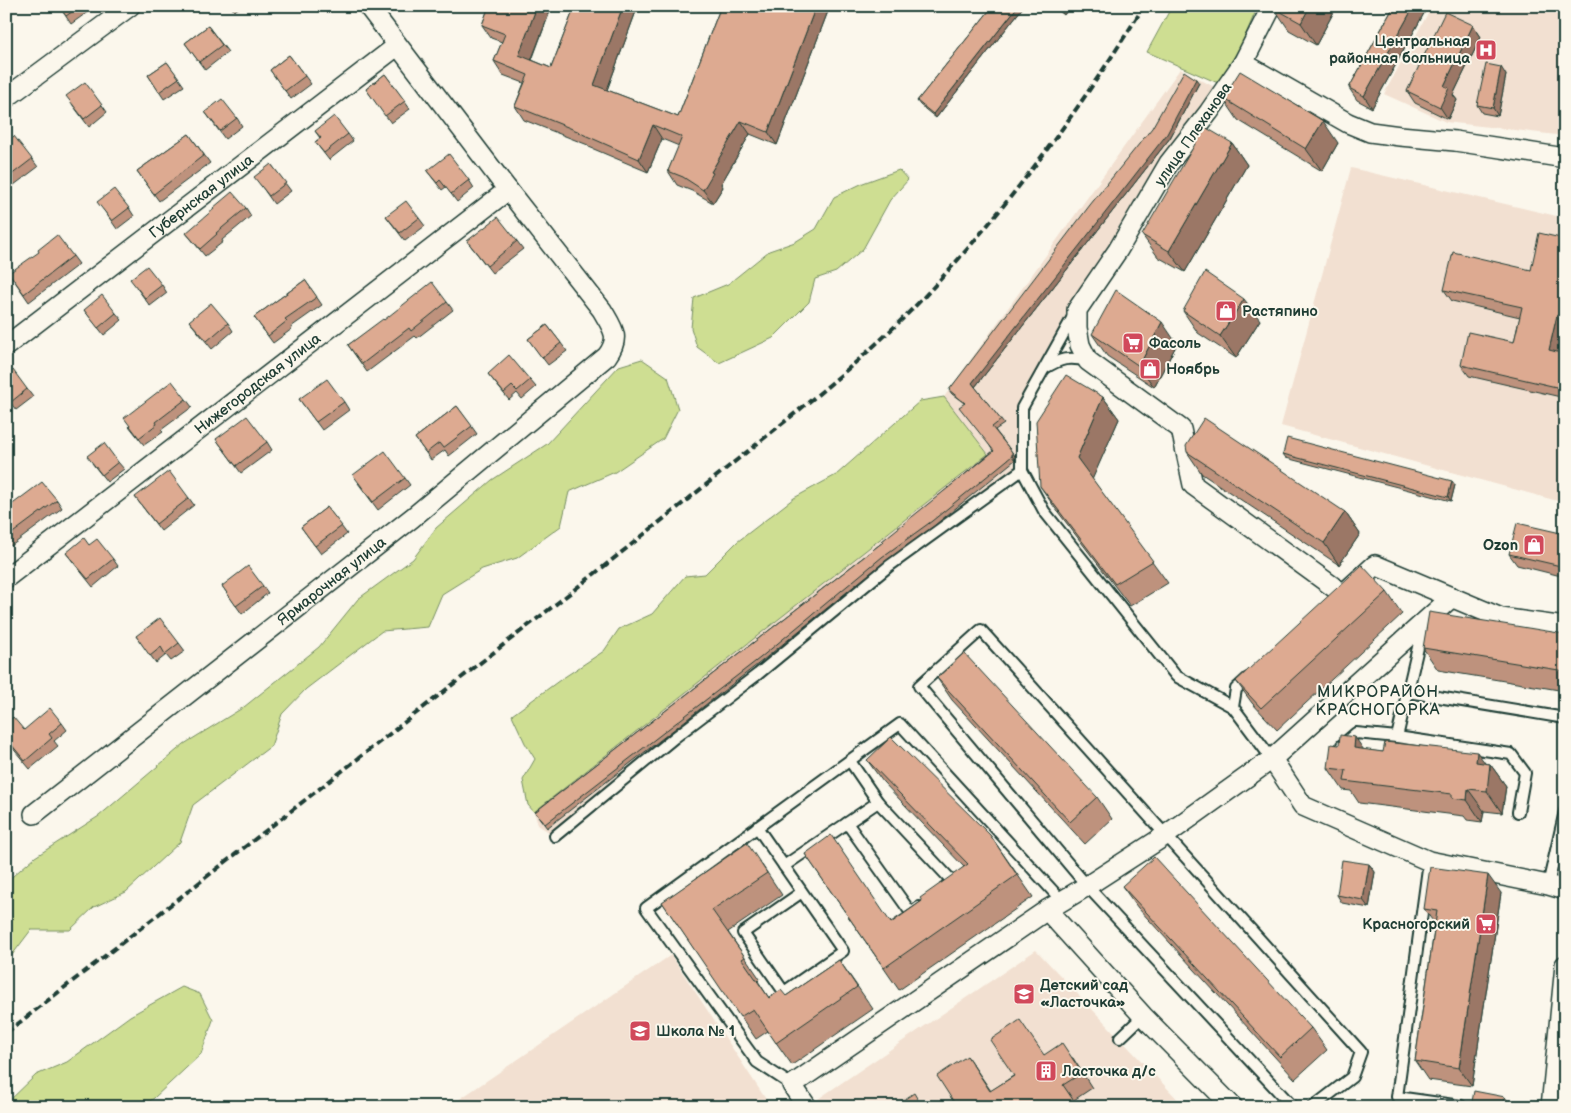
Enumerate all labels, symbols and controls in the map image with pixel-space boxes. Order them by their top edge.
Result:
place label: Центральная районная больница [1329,32,1470,68]
hospital icon: Центральная районная больница [1474,38,1498,62]
street label: улица Плеханова [1151,79,1236,190]
street label: Губернская улица [145,150,258,243]
shop icon: Растяпино [1214,299,1238,323]
place label: Растяпино [1242,302,1318,321]
street label: Нижегородская улица [191,329,325,439]
supermarket icon: Фасоль [1121,331,1145,355]
place label: Фасоль [1149,334,1201,353]
shop icon: Ноябрь [1138,357,1162,381]
place label: Ноябрь [1166,360,1220,379]
street label: Ярмарочная улица [274,533,390,630]
shop icon: Ozon [1522,533,1546,557]
place label: Ozon [1483,536,1518,555]
district label: МИКРОРАЙОН КРАСНОГОРКА [1316,683,1440,720]
supermarket icon: Красногорский [1474,912,1498,936]
place label: Красногорский [1362,915,1470,934]
place label: Детский сад «Ласточка» [1040,976,1128,1012]
school or university icon: Детский сад «Ласточка» [1012,982,1036,1006]
school or university icon: Школа № 1 [628,1019,652,1043]
place label: Школа № 1 [656,1022,735,1041]
building icon: Ласточка д/с [1034,1059,1058,1083]
place label: Ласточка д/с [1061,1062,1156,1081]

